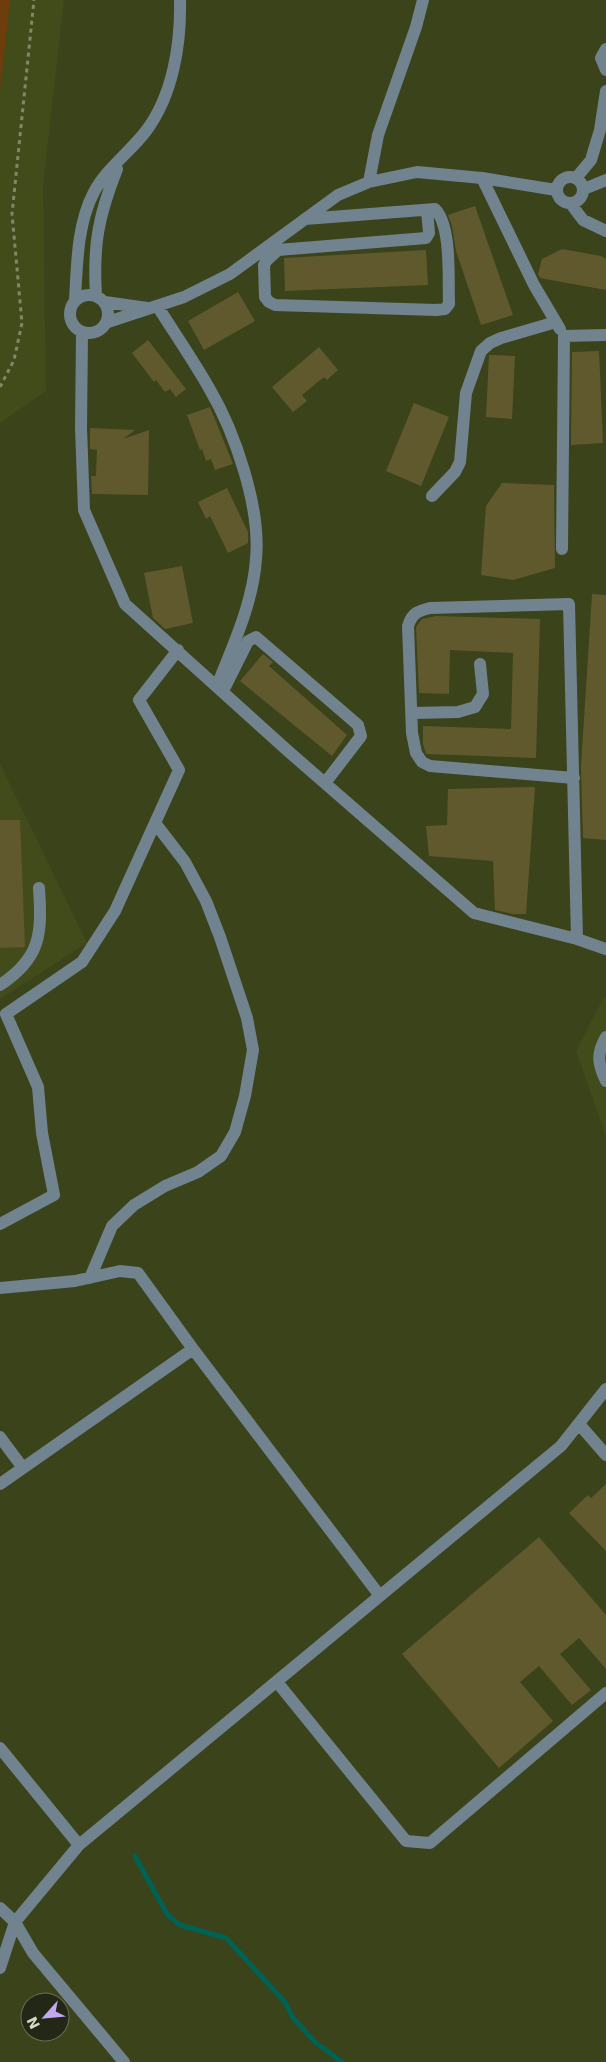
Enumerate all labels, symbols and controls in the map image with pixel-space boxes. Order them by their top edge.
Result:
north arrow [20,1992,70,2042]
text: N [24,2014,43,2032]

